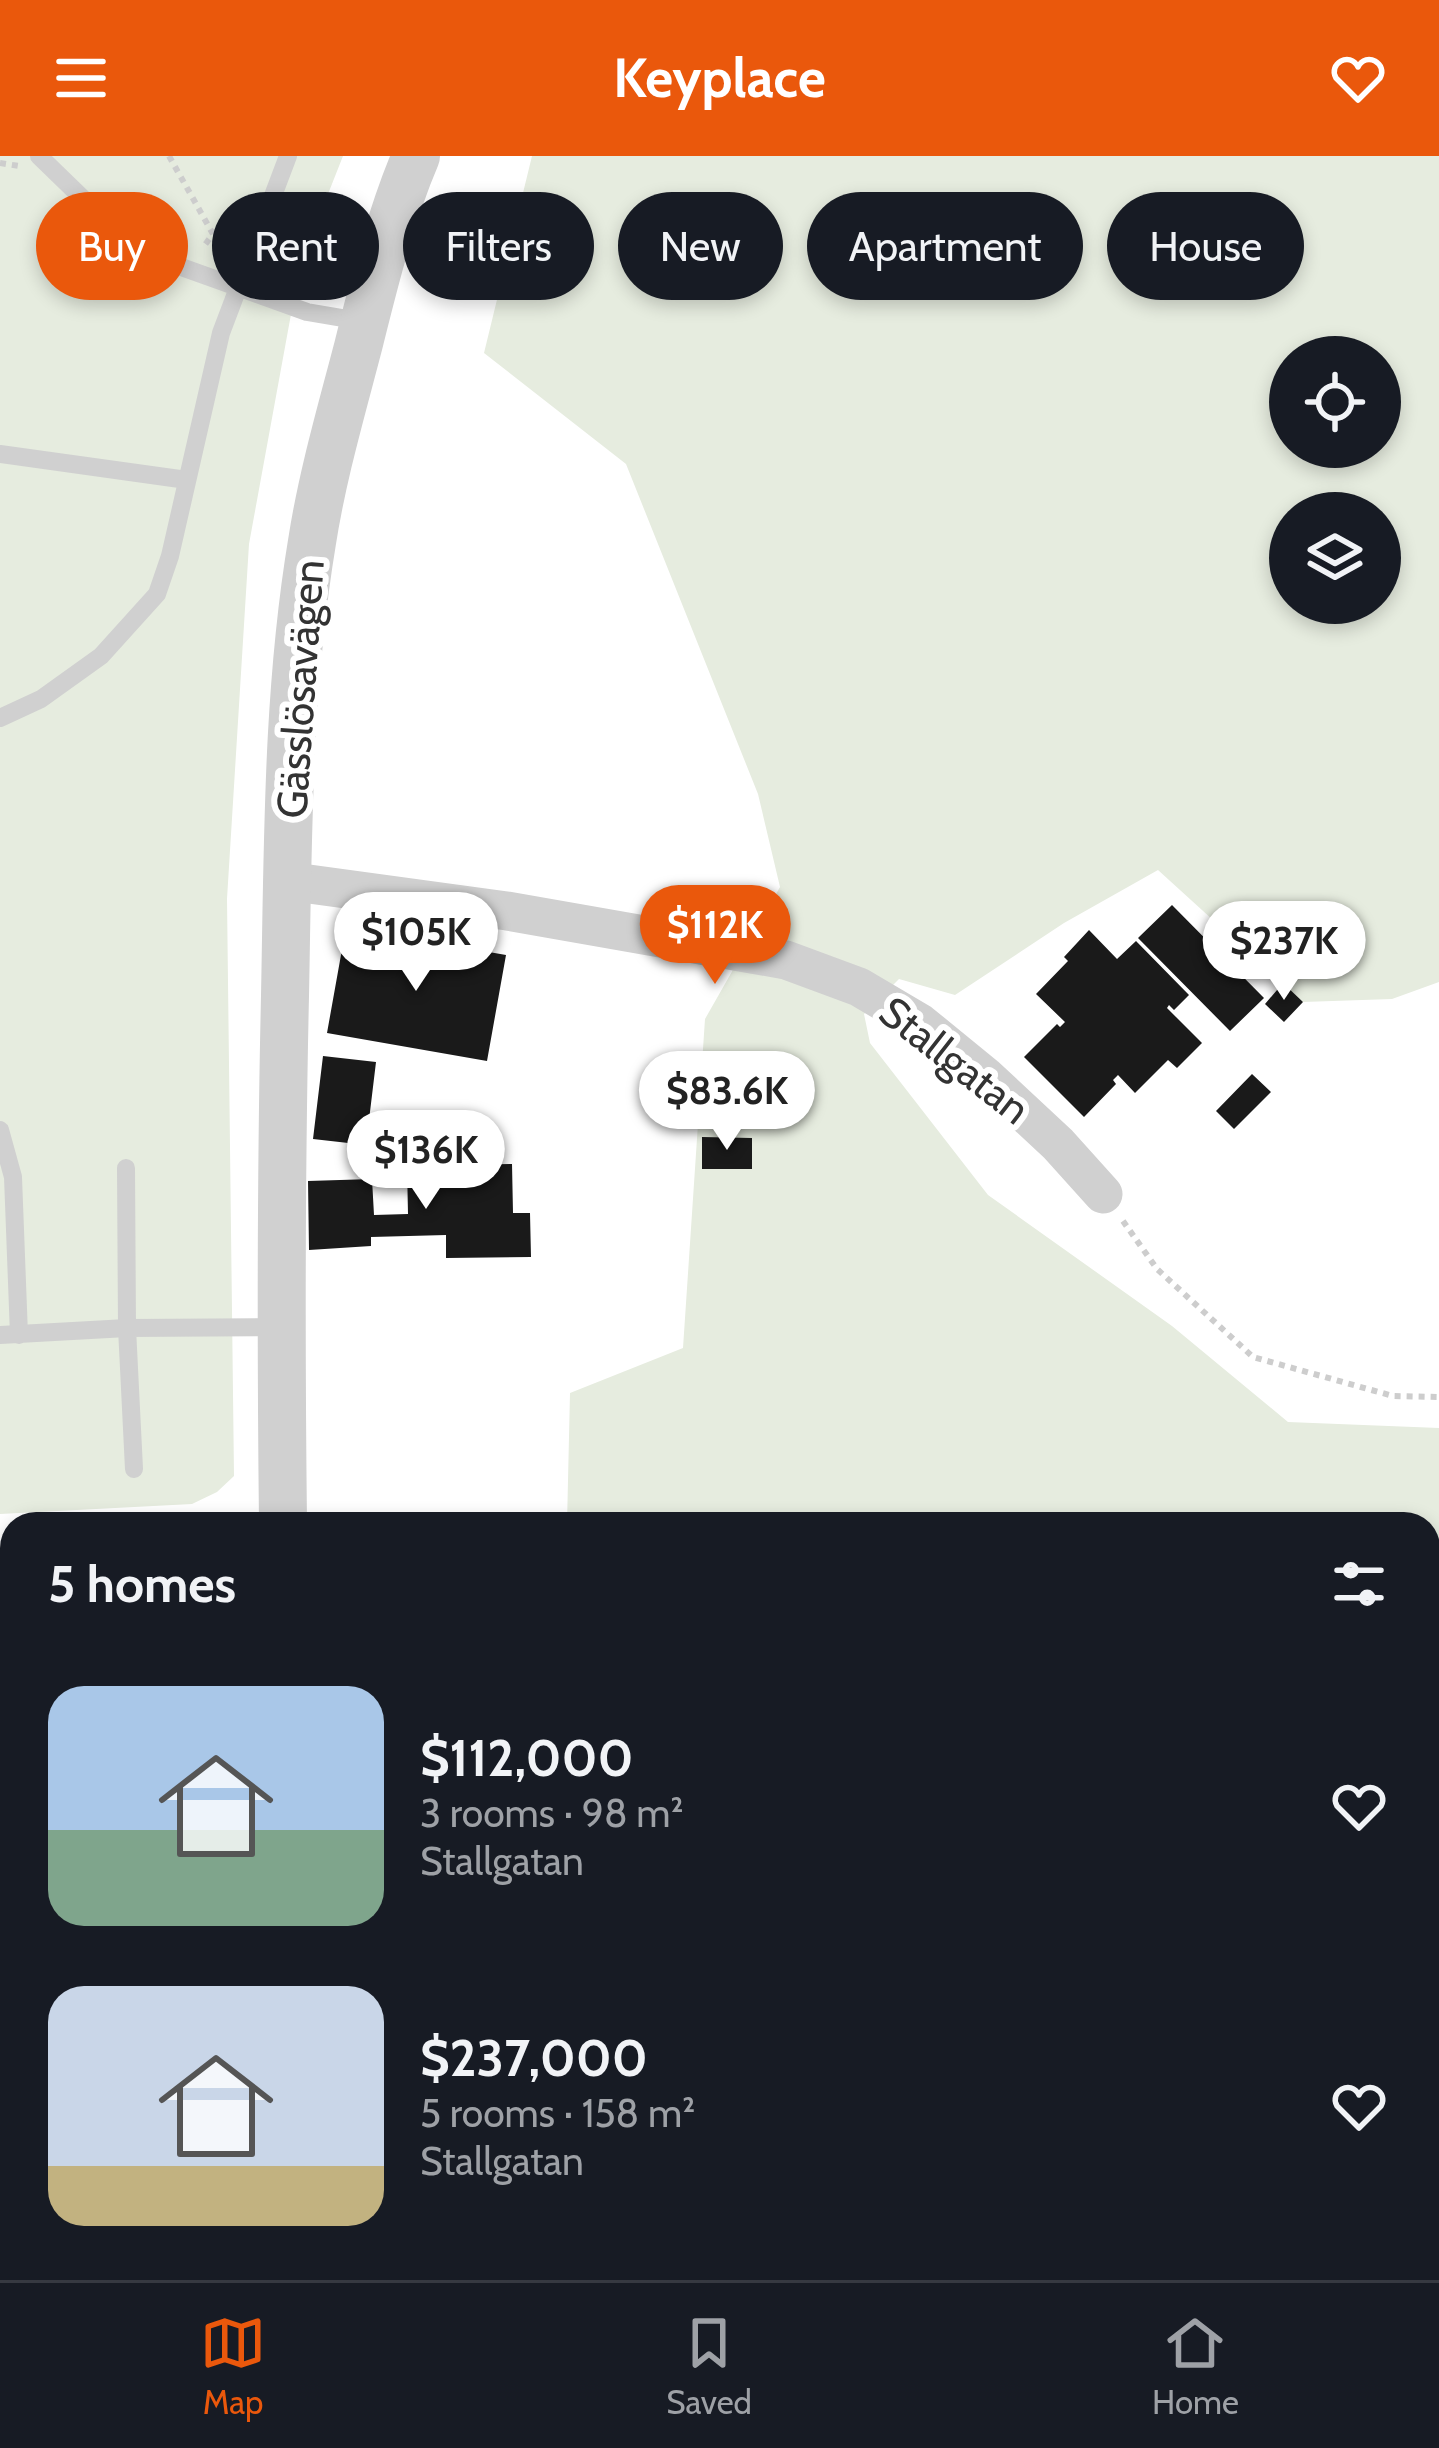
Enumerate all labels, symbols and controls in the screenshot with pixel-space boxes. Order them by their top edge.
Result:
icon: menu [48,45,114,111]
text: Keyplace [613,45,826,111]
icon: heart [1325,45,1391,111]
chip: Buy [36,192,188,300]
chip: Rent [212,192,379,300]
chip: Filters [403,192,594,300]
chip: New [618,192,783,300]
chip: Apartment [807,192,1083,300]
chip: House [1107,192,1304,300]
map controls [1269,336,1401,624]
button: locate [1269,336,1401,468]
button: layers [1269,492,1401,624]
street label: Gässlösavägen [265,558,335,820]
pin: $112K [631,885,799,987]
pin: $105K [332,892,500,994]
text: $112K [667,900,763,948]
pin: $237K [1200,901,1368,1003]
text: $105K [361,907,471,955]
text: $237K [1230,916,1338,964]
street label: Stallgatan [869,985,1041,1135]
pin: $83.6K [629,1051,825,1153]
text: $83.6K [666,1066,788,1114]
pin: $136K [342,1110,510,1212]
text: $136K [374,1125,478,1173]
icon: filters [1326,1551,1392,1617]
text: 5 homes [48,1553,236,1615]
text: $112,000 [420,1727,634,1789]
icon: home [144,1734,288,1878]
icon: heart [1326,1773,1392,1839]
text: 3 rooms · 98 m² [420,1789,683,1837]
text: Stallgatan [420,1837,584,1885]
text: $237,000 [420,2027,648,2089]
icon: home [144,2034,288,2178]
icon: heart [1326,2073,1392,2139]
text: 5 rooms · 158 m² [420,2089,695,2137]
text: Stallgatan [420,2137,584,2185]
tab: Map [200,2310,266,2422]
tab: Saved [666,2310,752,2422]
tab: Home [1152,2310,1239,2422]

